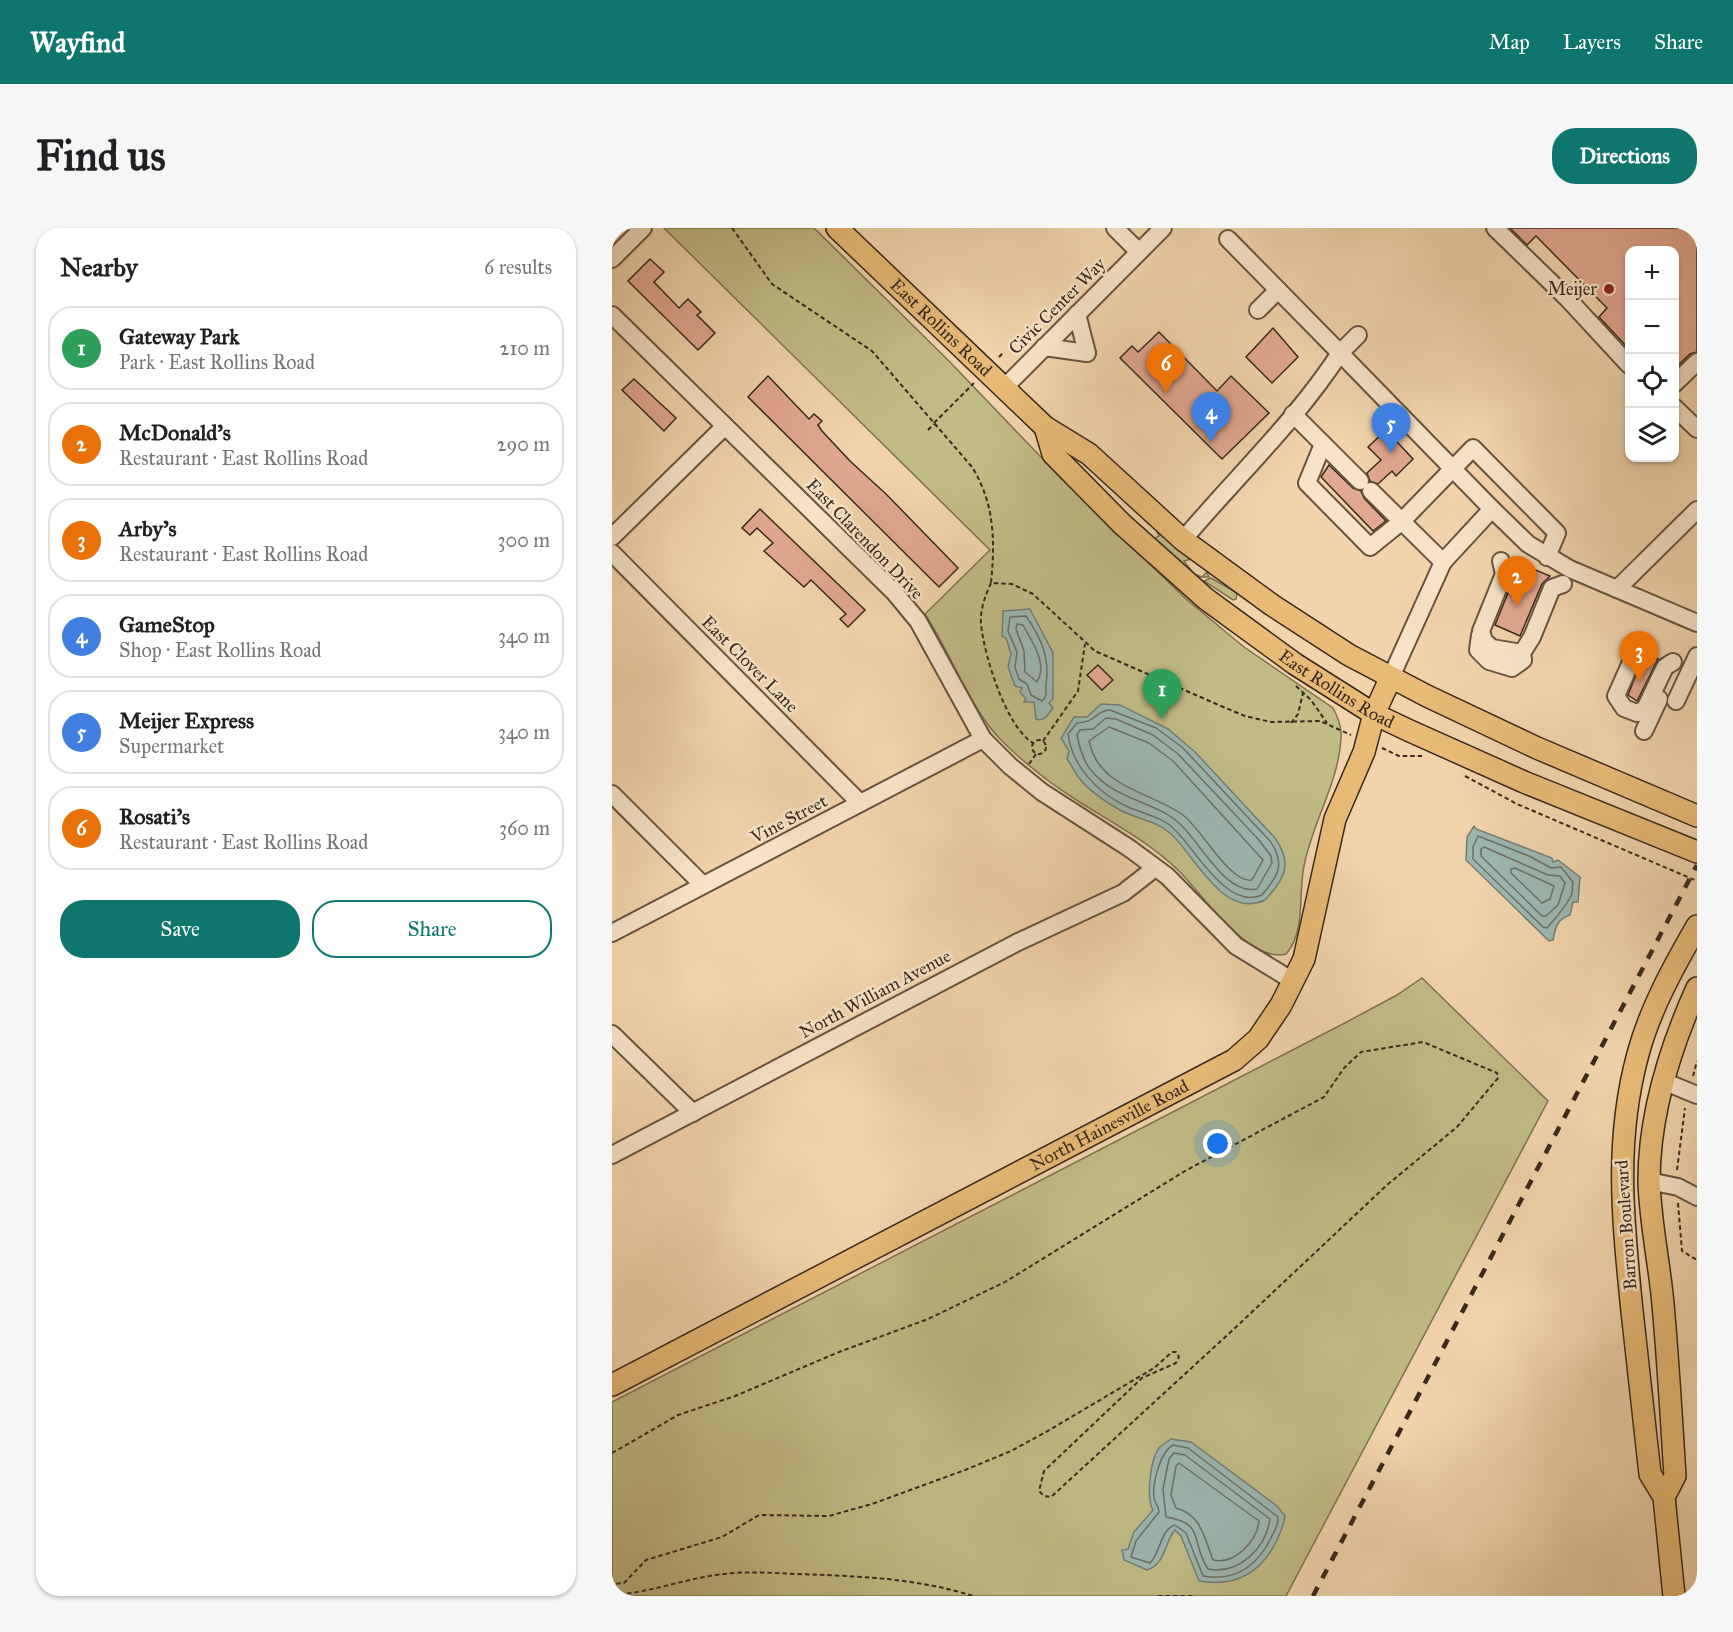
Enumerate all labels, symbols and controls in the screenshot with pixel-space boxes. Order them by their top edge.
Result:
text: Wayfind [30,25,125,60]
text: Map [1489,29,1530,55]
text: Layers [1563,29,1621,55]
text: Share [1654,29,1703,55]
button: Directions [1552,128,1697,184]
text: Find us [36,130,166,182]
map controls [1625,246,1679,462]
button: + [1625,246,1679,300]
text: Nearby [60,251,138,283]
street label: Civic Center Way [1004,253,1110,359]
text: 6 results [484,255,552,279]
street label: East Rollins Road [886,274,996,381]
place label: Meijer [1548,278,1597,300]
marker: Meijer [1602,282,1616,296]
button: − [1625,300,1679,354]
text: Gateway Park [119,323,240,350]
text: 1 [78,336,85,360]
text: 210 m [500,336,550,360]
pin: 6 [1146,344,1186,393]
text: Park · East Rollins Road [119,350,315,374]
button: locate [1625,354,1679,408]
pin: 4 [1192,392,1230,442]
pin: 5 [1372,404,1410,453]
button: layers [1625,408,1679,462]
text: McDonald's [119,419,231,446]
text: 2 [77,432,86,456]
text: 290 m [497,432,550,456]
text: Restaurant · East Rollins Road [119,446,368,470]
street label: East Clarendon Drive [802,474,928,604]
text: Arby's [119,515,177,542]
text: 3 [78,528,86,552]
text: 300 m [498,528,550,552]
text: Restaurant · East Rollins Road [119,542,368,566]
pin: 2 [1498,556,1536,606]
text: GameStop [119,611,215,638]
street label: East Clover Lane [697,611,803,717]
text: 4 [76,624,87,648]
text: 340 m [498,624,550,648]
pin: 3 [1620,632,1658,681]
text: Shop · East Rollins Road [119,638,322,662]
street label: East Rollins Road [1274,645,1398,733]
pin: 1 [1142,670,1182,719]
text: Meijer Express [119,707,254,734]
text: 5 [77,720,86,744]
text: 340 m [498,720,550,744]
text: Supermarket [119,734,224,758]
street label: Vine Street [746,789,831,849]
text: Rosati's [119,803,190,830]
text: 6 [76,816,87,840]
text: 360 m [499,816,550,840]
text: Restaurant · East Rollins Road [119,830,368,854]
button: Save [60,900,300,958]
button: Share [312,900,552,958]
street label: North William Avenue [795,945,955,1043]
street label: North Hainesville Road [1026,1075,1192,1176]
your location [1203,1129,1232,1158]
street label: Barron Boulevard [1610,1159,1642,1291]

